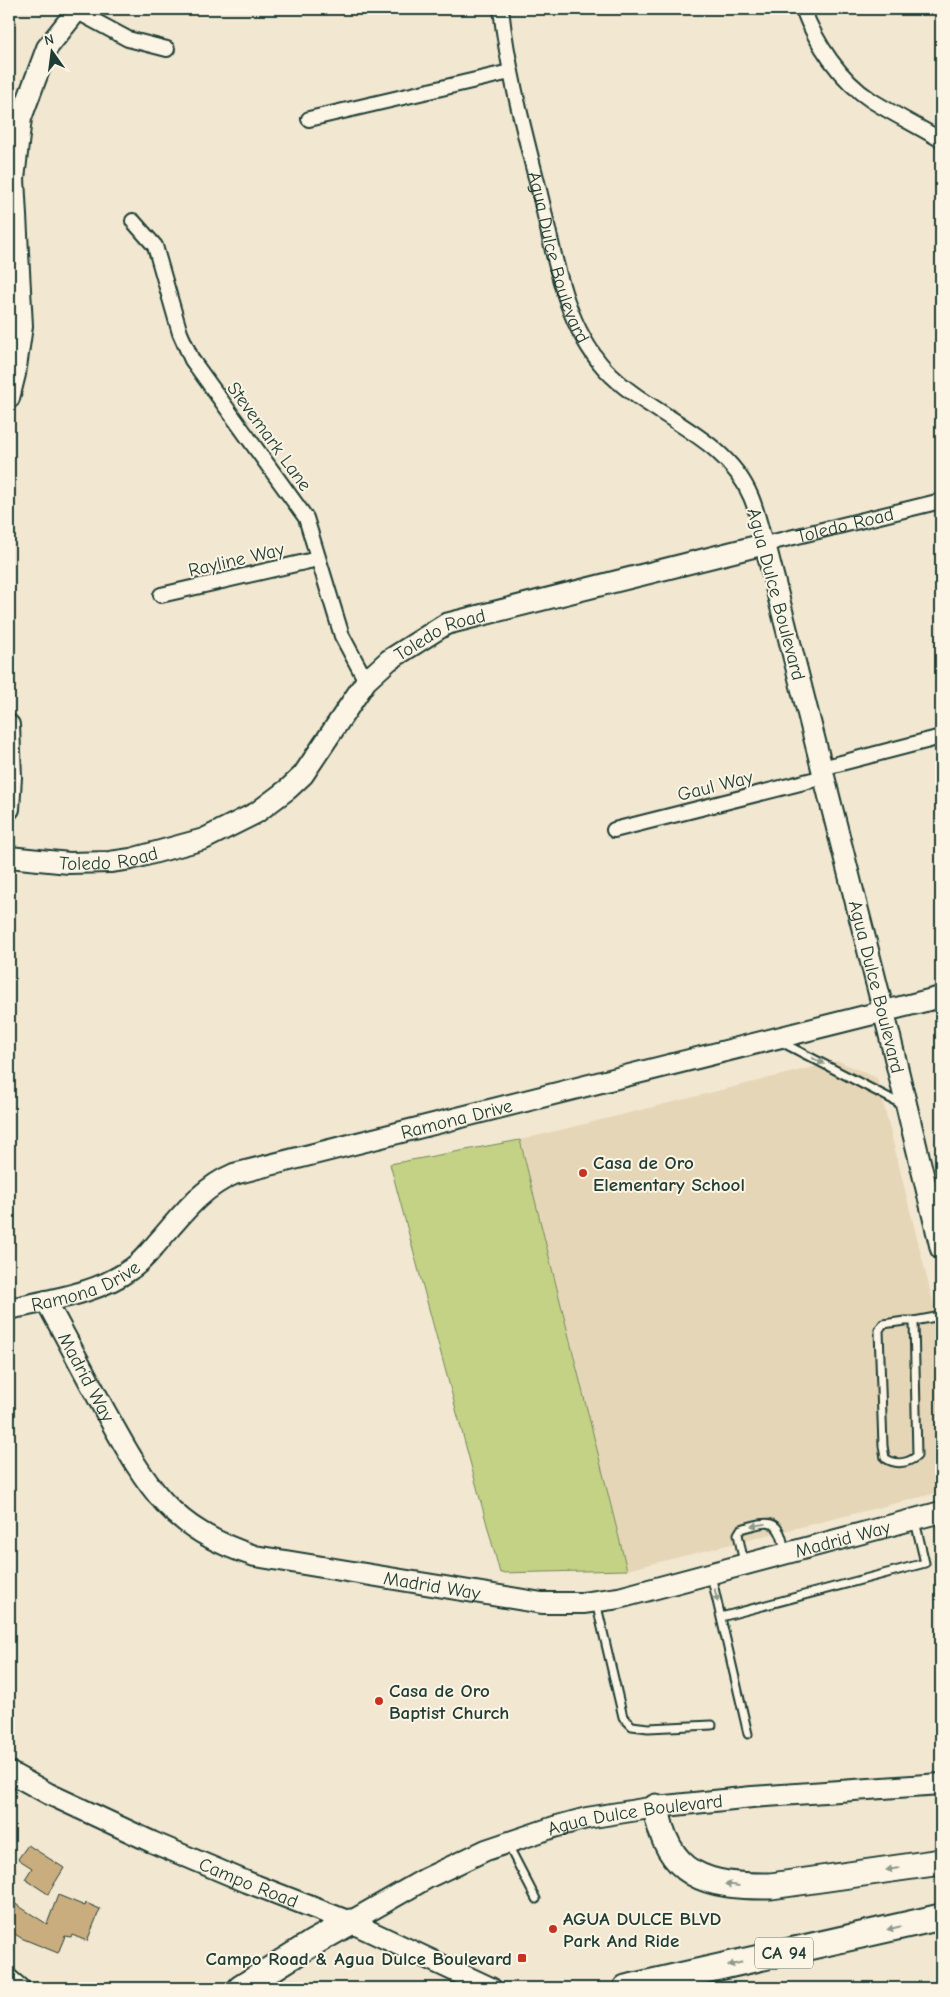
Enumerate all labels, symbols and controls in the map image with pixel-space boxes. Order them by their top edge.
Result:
north arrow [28,28,78,78]
text: N [42,31,55,49]
street label: Agua Dulce Boulevard [523,169,594,347]
street label: Stevemark Lane [222,378,316,495]
street label: Toledo Road [794,503,896,548]
street label: Agua Dulce Boulevard [742,506,810,683]
street label: Rayline Way [186,538,287,582]
street label: Toledo Road [390,605,488,666]
street label: Gaul Way [675,766,756,806]
street label: Toledo Road [58,842,160,875]
street label: Agua Dulce Boulevard [844,898,908,1076]
one-way arrow [810,1057,825,1065]
street label: Ramona Drive [399,1095,515,1144]
place label: Casa de Oro Elementary School [593,1152,745,1196]
marker: Casa de Oro Elementary School [577,1167,589,1179]
street label: Ramona Drive [29,1256,144,1316]
street label: Madrid Way [53,1329,119,1426]
street label: Madrid Way [793,1516,893,1563]
one-way arrow [750,1521,766,1529]
street label: Madrid Way [382,1567,482,1605]
one-way arrow [712,1587,720,1602]
place label: Casa de Oro Baptist Church [389,1680,509,1724]
marker: Casa de Oro Baptist Church [373,1695,385,1707]
street label: Agua Dulce Boulevard [545,1790,724,1840]
street label: Campo Road [196,1853,301,1913]
one-way arrow [885,1865,901,1873]
one-way arrow [724,1880,740,1888]
place label: AGUA DULCE BLVD Park And Ride [563,1908,722,1952]
marker: AGUA DULCE BLVD Park And Ride [547,1923,559,1935]
one-way arrow [886,1924,901,1932]
road number: CA 94 [755,1938,813,1969]
place label: Campo Road & Agua Dulce Boulevard [206,1948,512,1970]
marker: Campo Road & Agua Dulce Boulevard [516,1952,528,1964]
one-way arrow [728,1960,743,1968]

